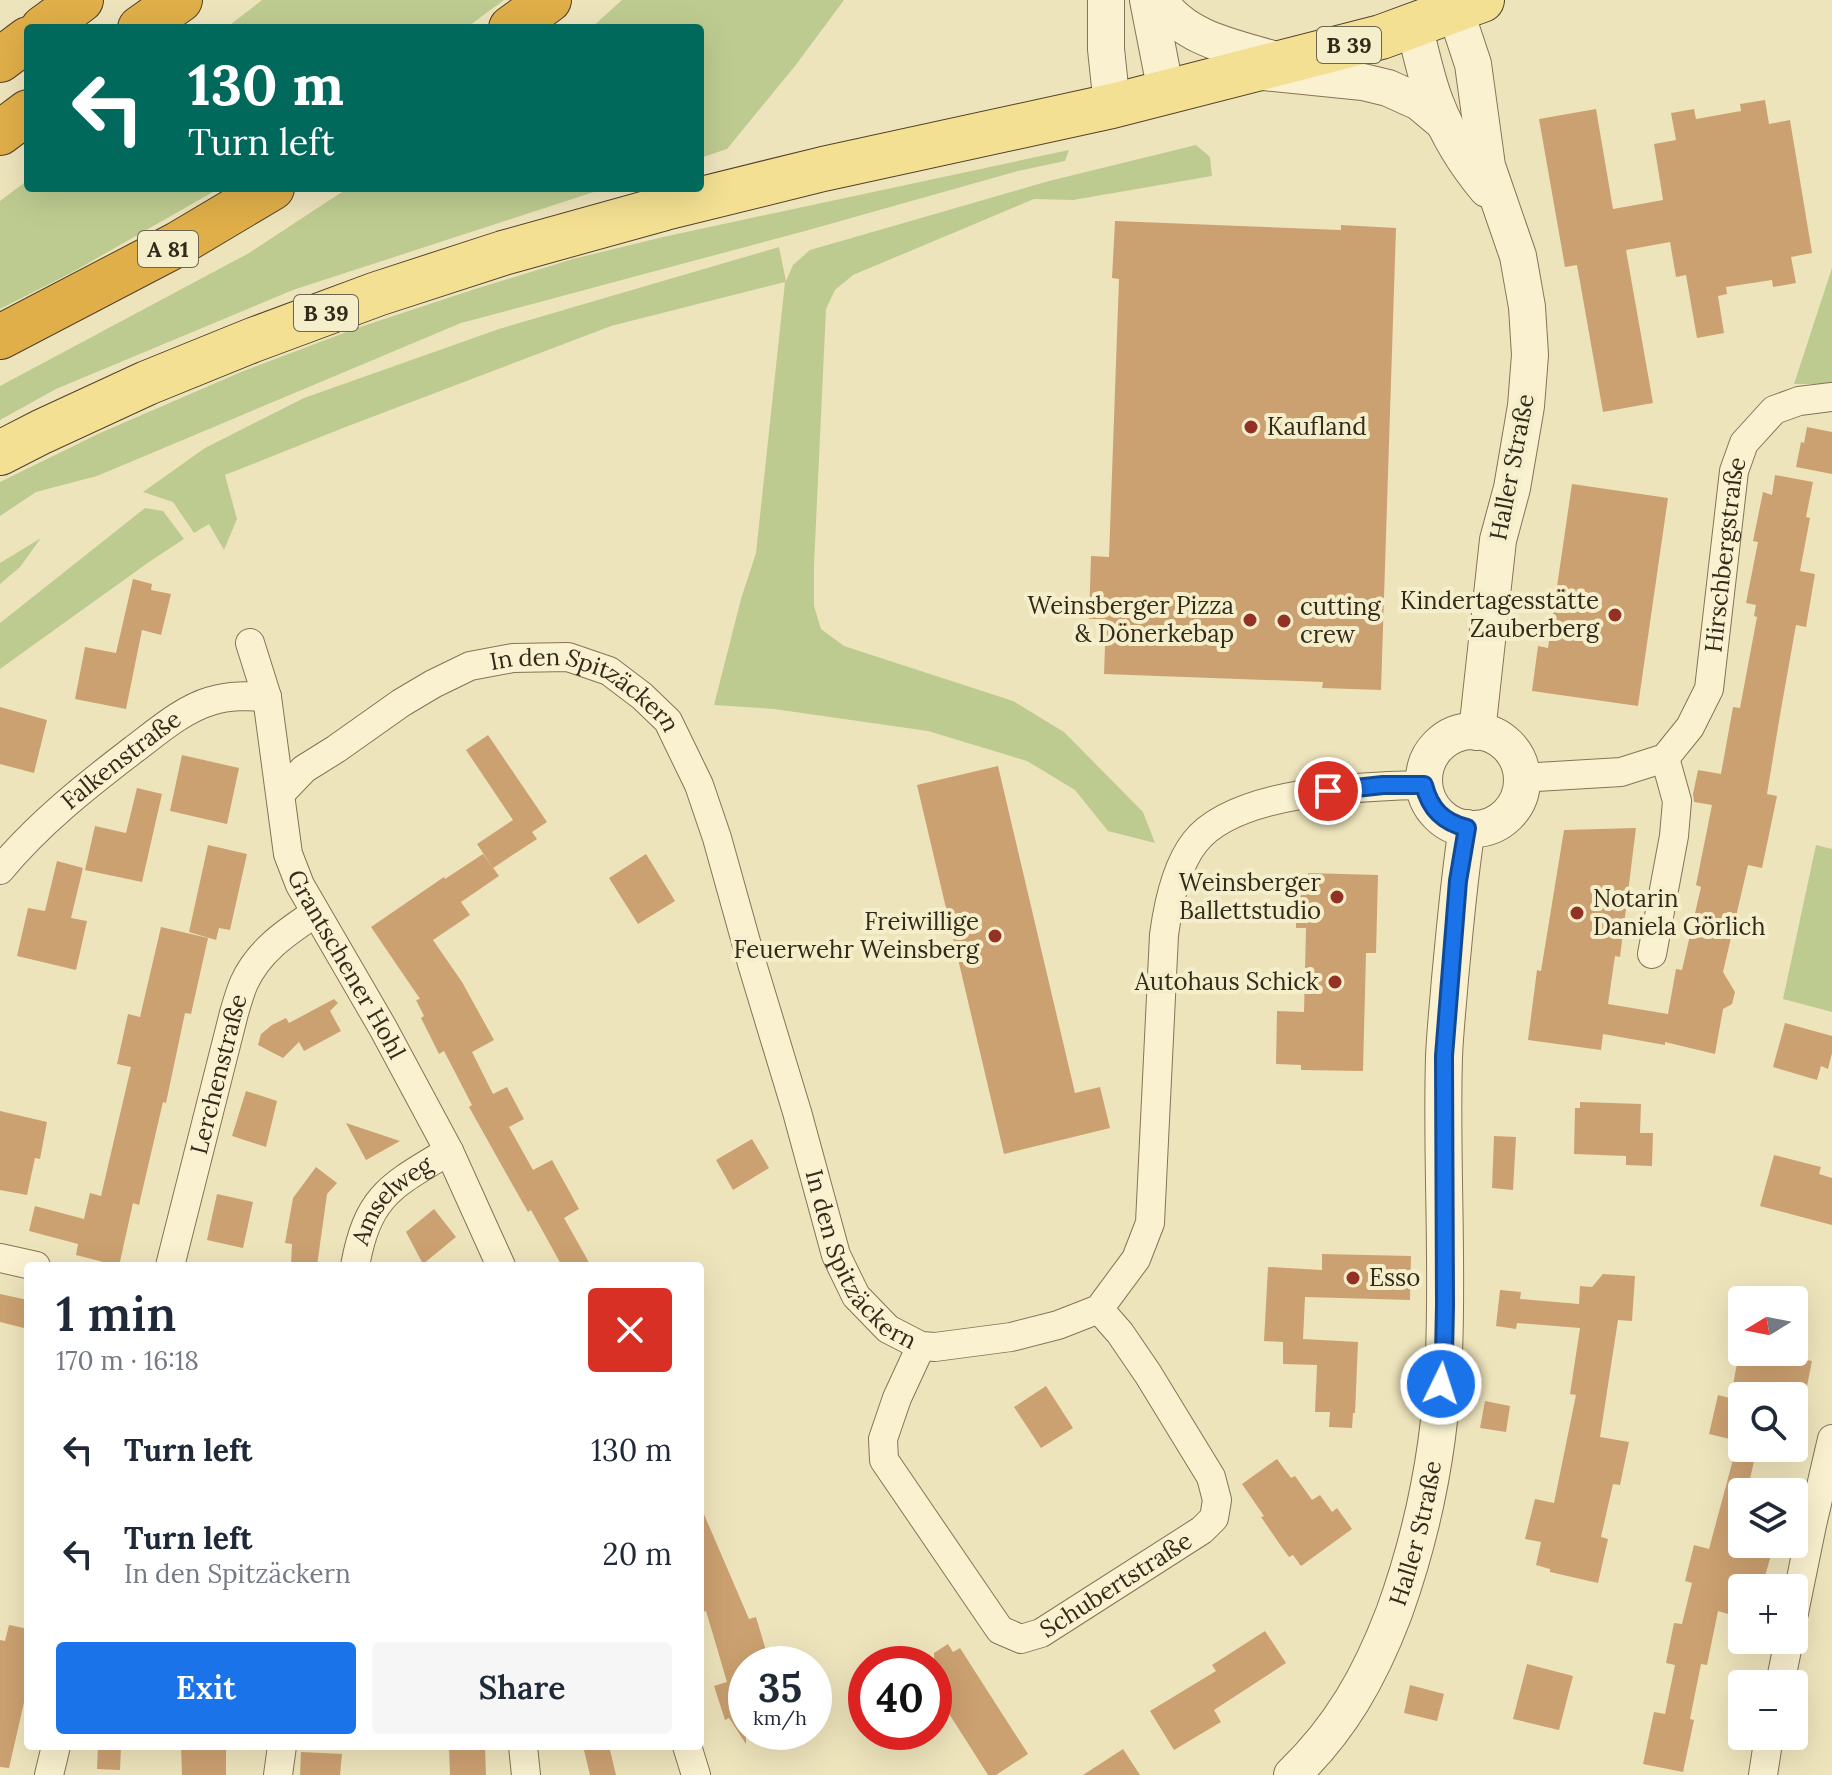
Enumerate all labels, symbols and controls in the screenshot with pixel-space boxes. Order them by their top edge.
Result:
road number: B 39 [1317,27,1381,63]
text: 130 m [188,49,344,120]
icon: left [56,56,160,160]
text: Turn left [188,119,335,165]
road number: A 81 [138,231,198,267]
road number: B 39 [294,295,358,331]
street label: Haller Straße [1482,391,1541,543]
place label: Kaufland [1267,411,1367,442]
marker: Kaufland [1242,418,1260,436]
street label: Hirschbergstraße [1697,452,1753,654]
place label: Kindertagesstätte Zauberberg [1400,585,1600,644]
place label: Weinsberger Pizza & Dönerkebap [1027,590,1234,649]
place label: cutting crew [1300,591,1381,650]
marker: Kindertagesstätte Zauberberg [1606,606,1624,624]
marker: Weinsberger Pizza & Dönerkebap [1241,611,1259,629]
marker: cutting crew [1275,612,1293,630]
street label: In den Spitzäckern [487,641,687,737]
street label: Falkenstraße [54,703,187,816]
pin [1294,757,1362,825]
icon: arrive [1306,769,1350,813]
street label: Grantschener Hohl [281,865,413,1064]
place label: Weinsberger Ballettstudio [1179,867,1322,926]
place label: Notarin Daniela Görlich [1593,883,1766,942]
marker: Weinsberger Ballettstudio [1328,888,1346,906]
marker: Notarin Daniela Görlich [1568,904,1586,922]
place label: Freiwillige Feuerwehr Weinsberg [733,906,980,965]
marker: Freiwillige Feuerwehr Weinsberg [986,927,1004,945]
place label: Autohaus Schick [1134,966,1319,997]
marker: Autohaus Schick [1326,973,1344,991]
street label: Lerchenstraße [183,990,254,1157]
street label: Amselweg [344,1148,438,1250]
street label: In den Spitzäckern [798,1166,922,1356]
place label: Esso [1369,1262,1420,1293]
marker: Esso [1344,1269,1362,1287]
text: 1 min [56,1283,176,1344]
north arrow [1728,1286,1808,1366]
map controls [1728,1286,1808,1750]
button: close [588,1288,672,1372]
position arrow [1399,1342,1483,1426]
text: 170 m · 16:18 [56,1344,199,1377]
button: search [1728,1382,1808,1462]
icon: left [56,1428,100,1472]
text: Turn left [124,1431,252,1469]
text: 130 m [591,1431,672,1469]
street label: Haller Straße [1382,1458,1448,1610]
button: layers [1728,1478,1808,1558]
text: Turn left [124,1519,252,1557]
street label: Schubertstraße [1034,1525,1197,1645]
icon: left [56,1532,100,1576]
text: 20 m [603,1535,672,1573]
text: In den Spitzäckern [124,1557,351,1590]
button: + [1728,1574,1808,1654]
button: Exit [56,1642,356,1734]
button: Share [372,1642,672,1734]
speed limit sign: 40 [848,1646,952,1750]
text: 35 [758,1662,802,1713]
button: − [1728,1670,1808,1750]
text: km/h [753,1705,807,1730]

